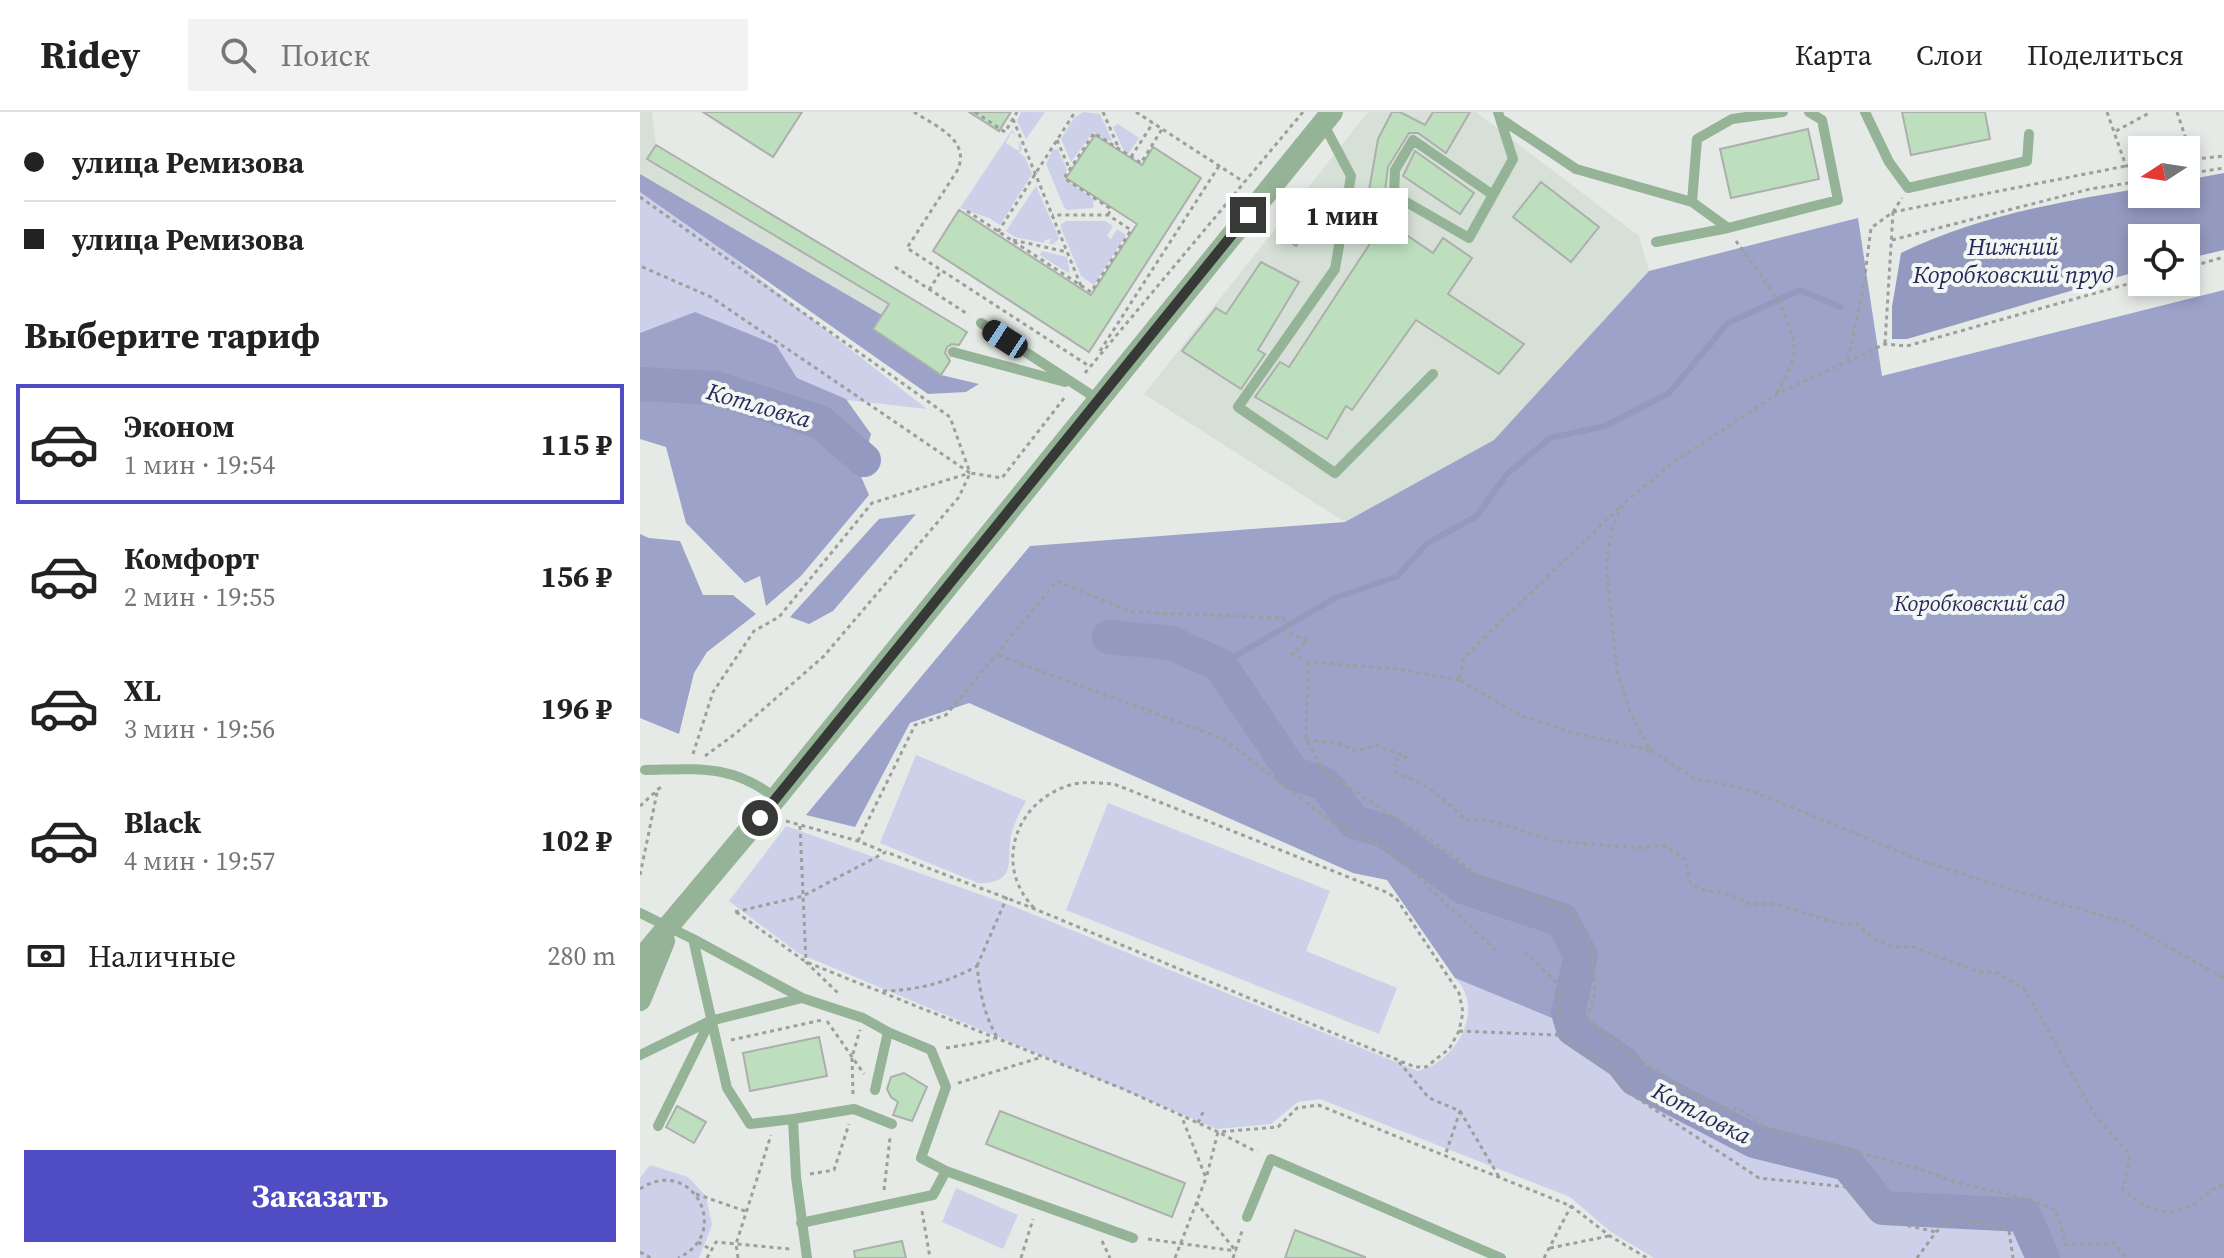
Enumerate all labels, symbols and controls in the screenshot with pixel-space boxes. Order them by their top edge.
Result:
search box [188,19,748,91]
text: Ridey [40,29,140,81]
icon: search [216,33,260,77]
text: Поиск [280,35,370,76]
text: Карта [1795,36,1872,74]
text: Слои [1916,36,1983,74]
text: Поделиться [2027,36,2184,74]
north arrow [2128,136,2200,208]
map controls [2128,136,2200,296]
text: улица Ремизова [72,142,304,183]
callout: 1 мин [1276,187,1408,243]
route end [1230,197,1266,233]
text: 1 мин [1306,198,1378,234]
text: улица Ремизова [72,219,304,260]
button: locate [2128,224,2200,296]
water label: Нижний Коробковский пруд [1912,230,2114,291]
text: Выберите тариф [24,311,320,360]
car [978,316,1032,362]
water label: Котловка [702,374,815,436]
text: Эконом [124,406,235,447]
icon: car [28,408,100,480]
text: 115 ₽ [541,424,612,465]
text: 1 мин · 19:54 [124,447,275,483]
text: Комфорт [124,538,259,579]
icon: car [28,540,100,612]
text: 156 ₽ [541,556,612,597]
text: 2 мин · 19:55 [124,579,275,615]
park label: Коробковский сад [1893,588,2065,618]
text: XL [124,670,161,711]
icon: car [28,672,100,744]
text: 196 ₽ [541,688,612,729]
text: 3 мин · 19:56 [124,711,275,747]
route start [742,800,778,836]
text: Black [124,802,201,843]
icon: car [28,804,100,876]
text: 102 ₽ [541,820,612,861]
text: 4 мин · 19:57 [124,843,275,879]
icon: cash [24,934,68,978]
text: Наличные [88,936,236,977]
text: 280 m [548,938,616,974]
water label: Котловка [1646,1074,1757,1152]
button: Заказать [24,1150,616,1242]

